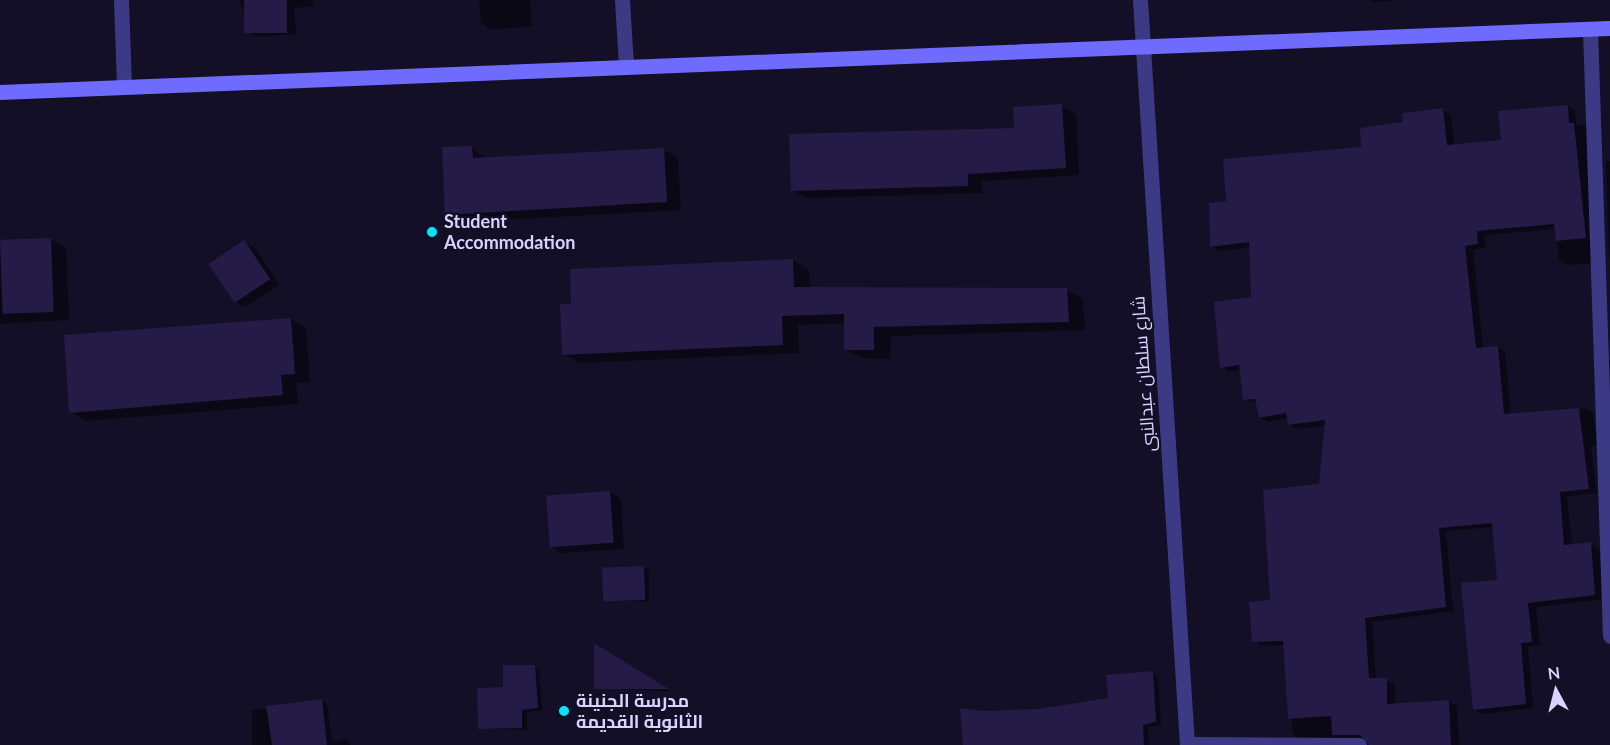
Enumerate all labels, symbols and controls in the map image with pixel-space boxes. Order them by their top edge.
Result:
place label: Student Accommodation [444,211,575,254]
marker: Student Accommodation [425,225,439,239]
street label: شارع سلطان عبدالنبى [1127,295,1159,453]
north arrow [1526,661,1586,721]
text: N [1546,662,1561,683]
place label: مدرسة الجنينة الثانوية القديمة [576,690,703,732]
marker: مدرسة الجنينة الثانوية القديمة [557,704,571,718]

